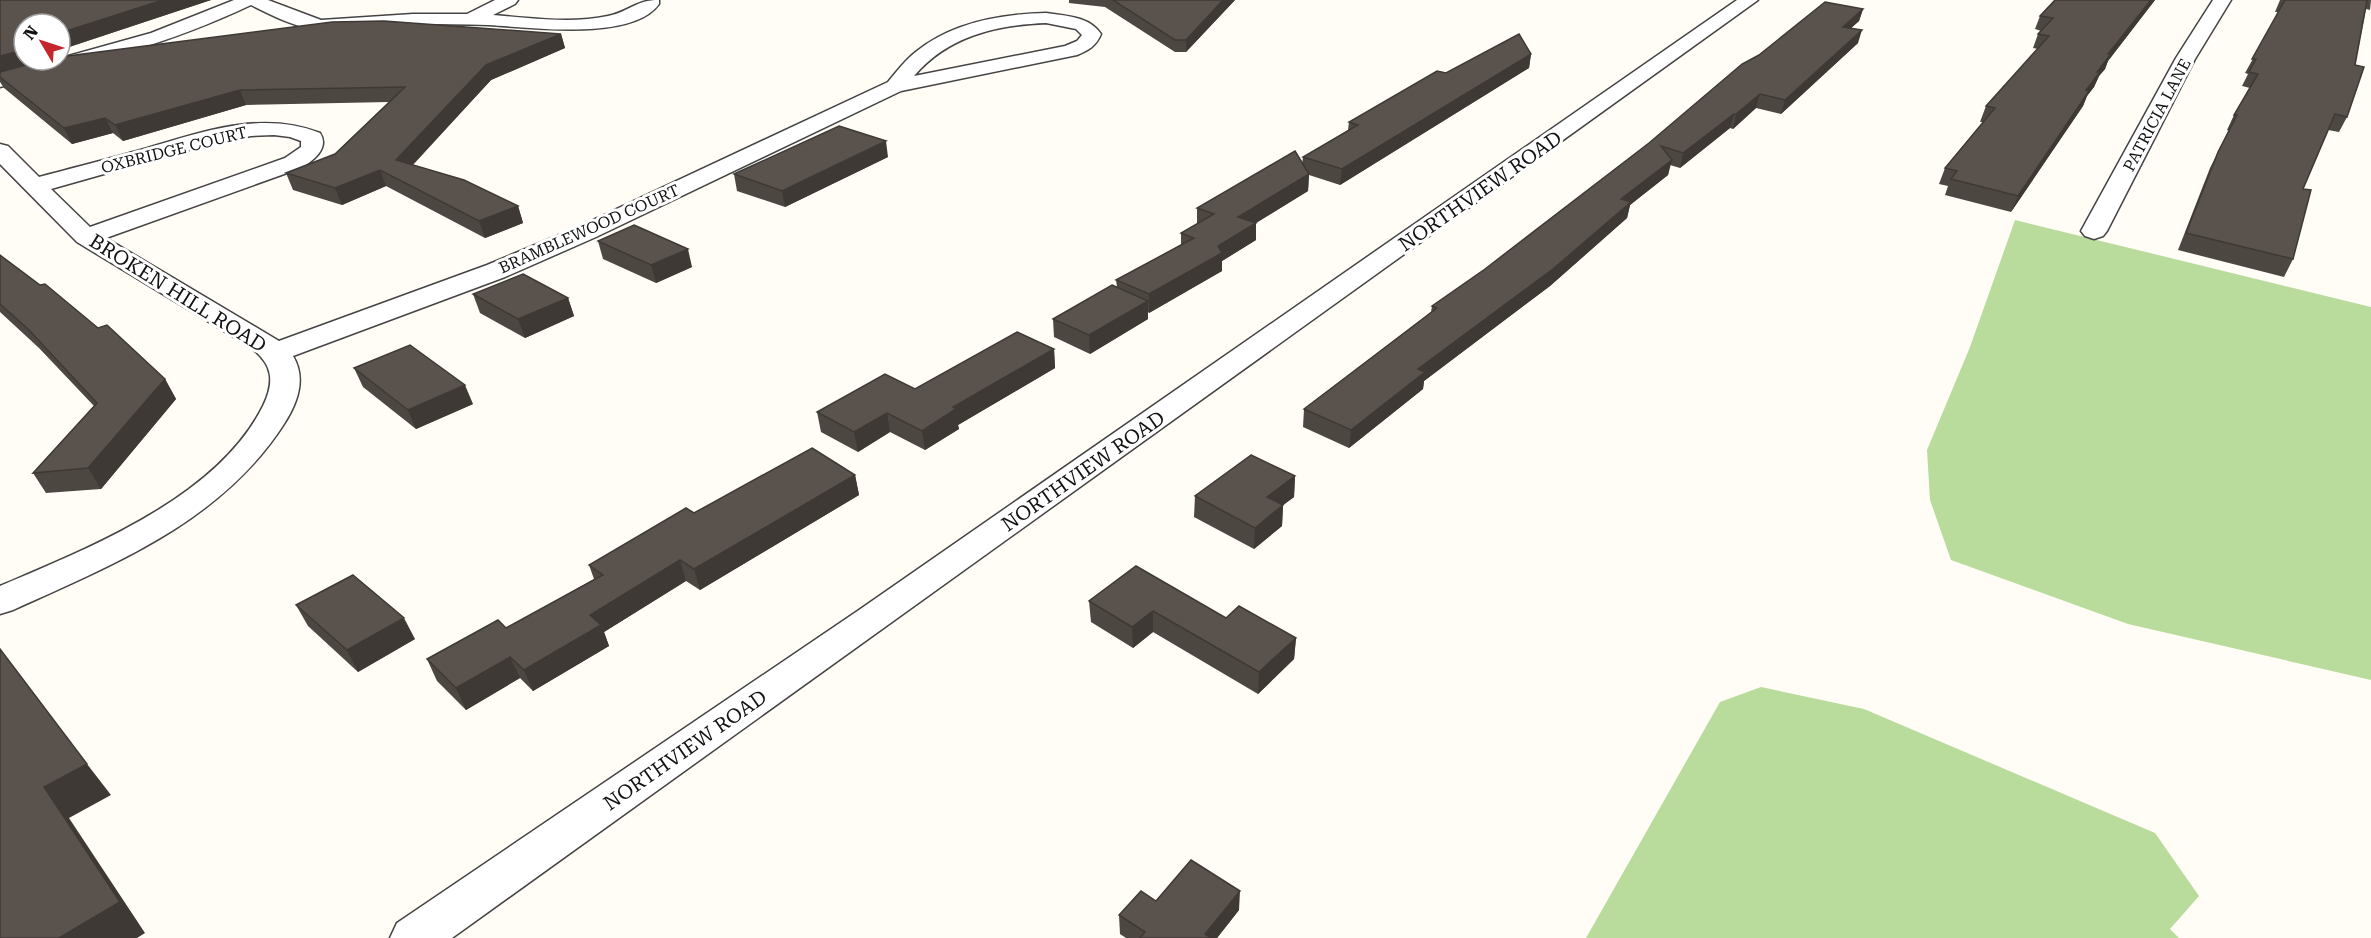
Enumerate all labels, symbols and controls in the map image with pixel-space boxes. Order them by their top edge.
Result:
north arrow [12,12,72,72]
text: N [19,22,42,44]
street label: PATRICIA LANE [2119,55,2195,175]
street label: OXBRIDGE COURT [99,123,249,177]
street label: NORTHVIEW ROAD [1394,126,1566,256]
street label: BRAMBLEWOOD COURT [496,180,682,277]
street label: BROKEN HILL ROAD [85,229,271,357]
street label: NORTHVIEW ROAD [997,406,1169,536]
street label: NORTHVIEW ROAD [599,685,771,815]

